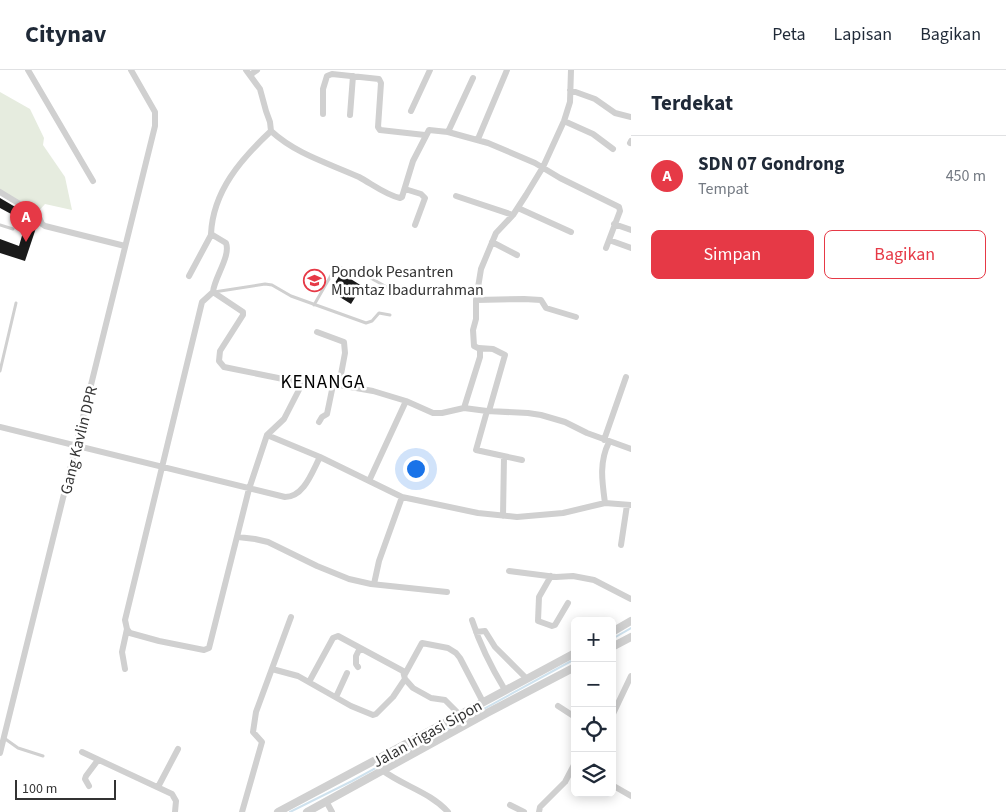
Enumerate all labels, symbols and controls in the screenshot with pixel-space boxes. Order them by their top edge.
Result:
text: Citynav [25,17,106,52]
text: Peta [772,22,805,47]
text: Lapisan [833,22,892,47]
text: Bagikan [920,22,981,47]
text: Terdekat [651,88,733,118]
text: SDN 07 Gondrong [698,151,844,178]
text: A [662,165,672,187]
text: 450 m [946,165,986,187]
text: Tempat [698,178,749,200]
pin: A [10,201,42,242]
button: Simpan [651,230,814,279]
button: Bagikan [824,230,986,279]
place label: Pondok Pesantren Mumtaz Ibadurrahman [331,261,484,301]
school or university icon: Pondok Pesantren Mumtaz Ibadurrahman [303,268,327,292]
district label: KENANGA [281,369,365,396]
street label: Gang Kavlin DPR [55,384,103,497]
your location [403,456,429,482]
map controls [571,617,616,797]
button: + [571,617,616,662]
button: − [571,662,616,707]
street label: Jalan Irigasi Sipon [369,695,486,773]
button: locate [571,707,616,752]
button: layers [571,752,616,797]
scale bar [15,777,116,800]
text: 100 m [22,779,57,799]

